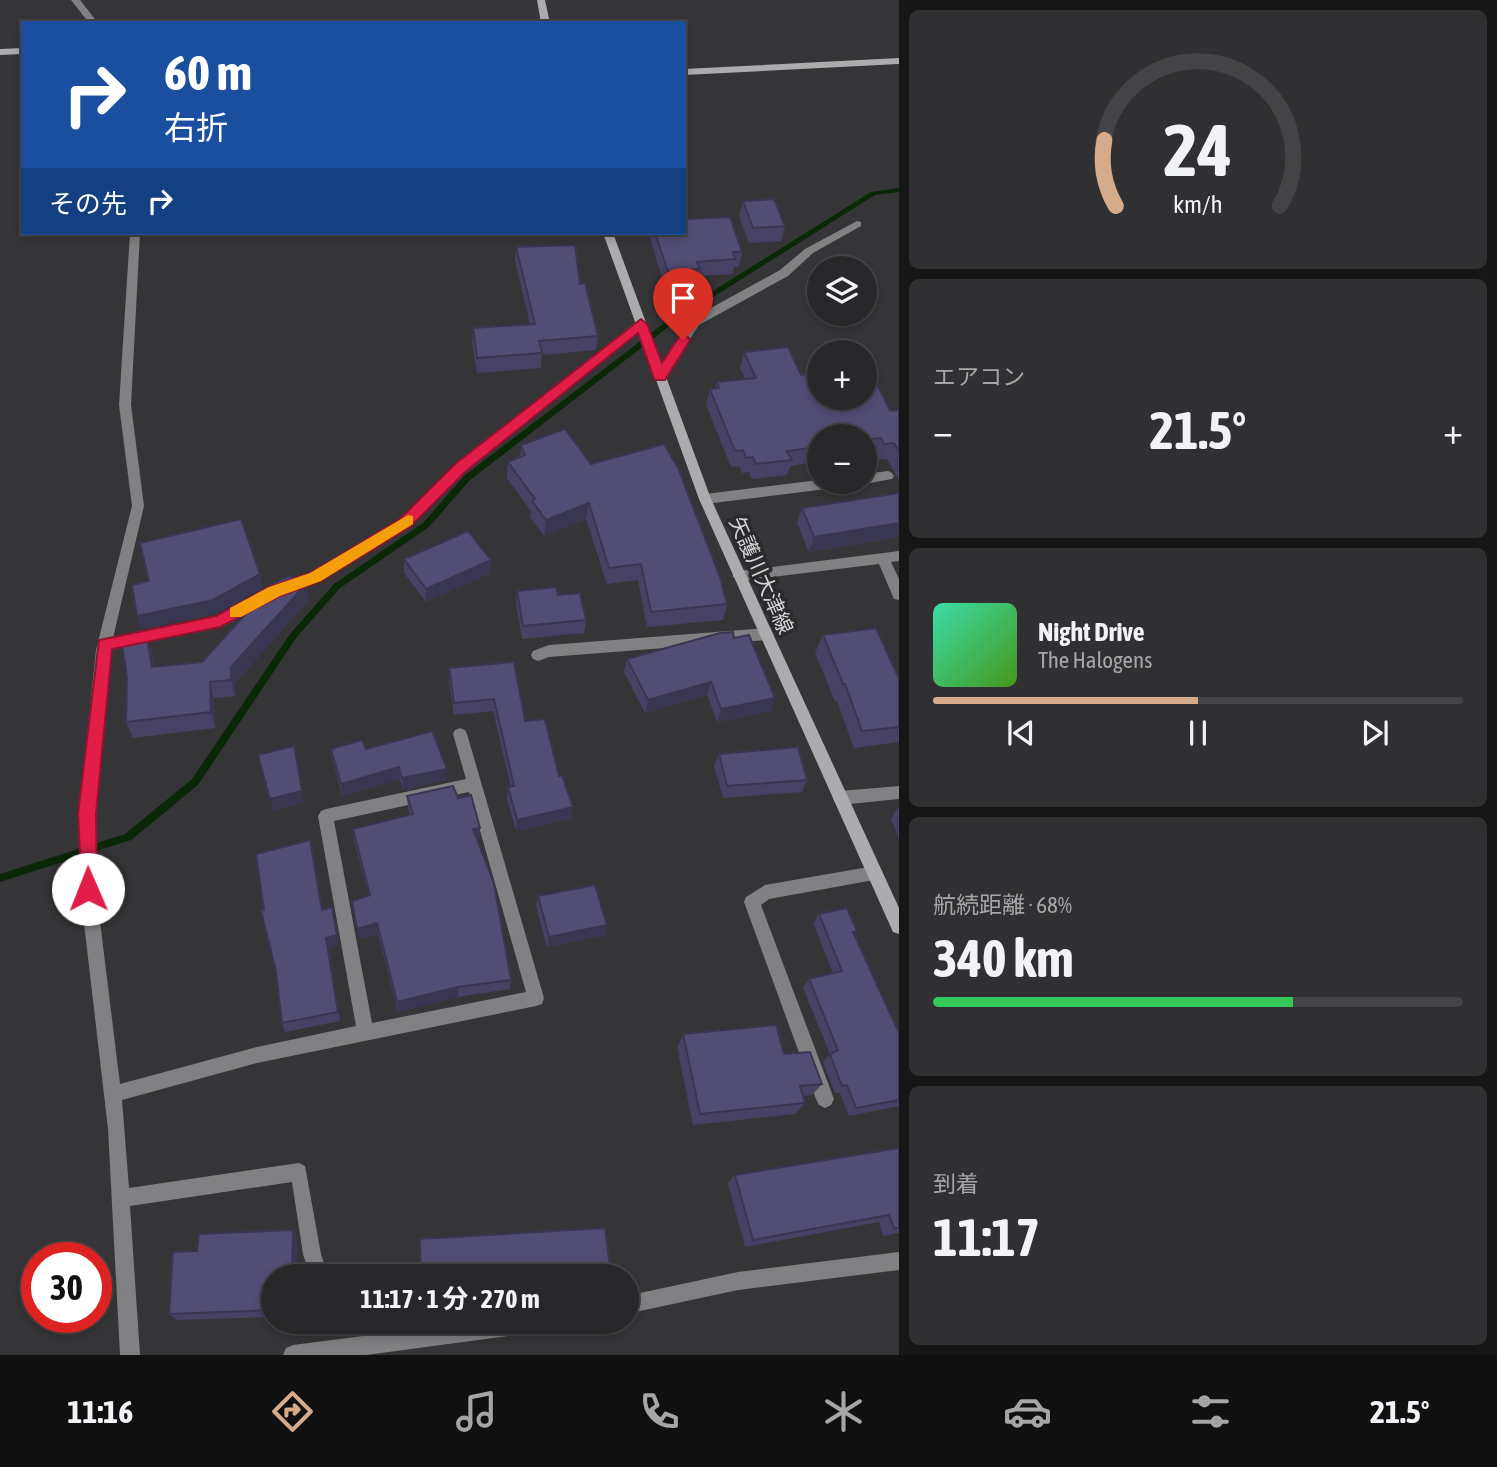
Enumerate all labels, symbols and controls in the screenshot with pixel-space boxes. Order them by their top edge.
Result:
text: 60 m [164,44,252,100]
icon: right [49,49,140,140]
text: 24 [1164,108,1232,191]
text: 右折 [164,109,228,146]
icon: right [141,182,179,220]
text: その先 [49,189,127,219]
text: km/h [1173,189,1223,217]
map controls [807,256,877,494]
button: layers [807,256,877,326]
pin [653,268,713,340]
icon: arrive [664,279,702,317]
button: + [807,340,877,410]
text: エアコン [933,364,1025,390]
text: 21.5° [1150,400,1246,460]
text: − [933,409,953,452]
text: + [1443,409,1463,452]
button: − [807,424,877,494]
street label: 矢護川大津線 [725,513,799,637]
text: Night Drive [1038,617,1145,647]
text: The Halogens [1038,647,1152,673]
icon: previous [1002,714,1040,752]
icon: pause [1179,714,1217,752]
icon: next [1356,714,1394,752]
position arrow [51,852,125,926]
text: 航続距離 · 68% [933,892,1072,918]
text: 340 km [933,928,1074,988]
text: 到着 [933,1171,979,1197]
text: 11:17 [933,1207,1040,1267]
speed limit sign: 30 [21,1242,112,1333]
text: 11:17 · 1 分 · 270 m [360,1284,540,1314]
icon: directions [268,1387,317,1436]
icon: music [452,1387,501,1436]
icon: phone [635,1387,684,1436]
icon: climate [819,1387,868,1436]
icon: car [1003,1387,1052,1436]
icon: filters [1186,1387,1235,1436]
text: 11:16 [67,1393,133,1430]
text: 21.5° [1370,1393,1430,1430]

